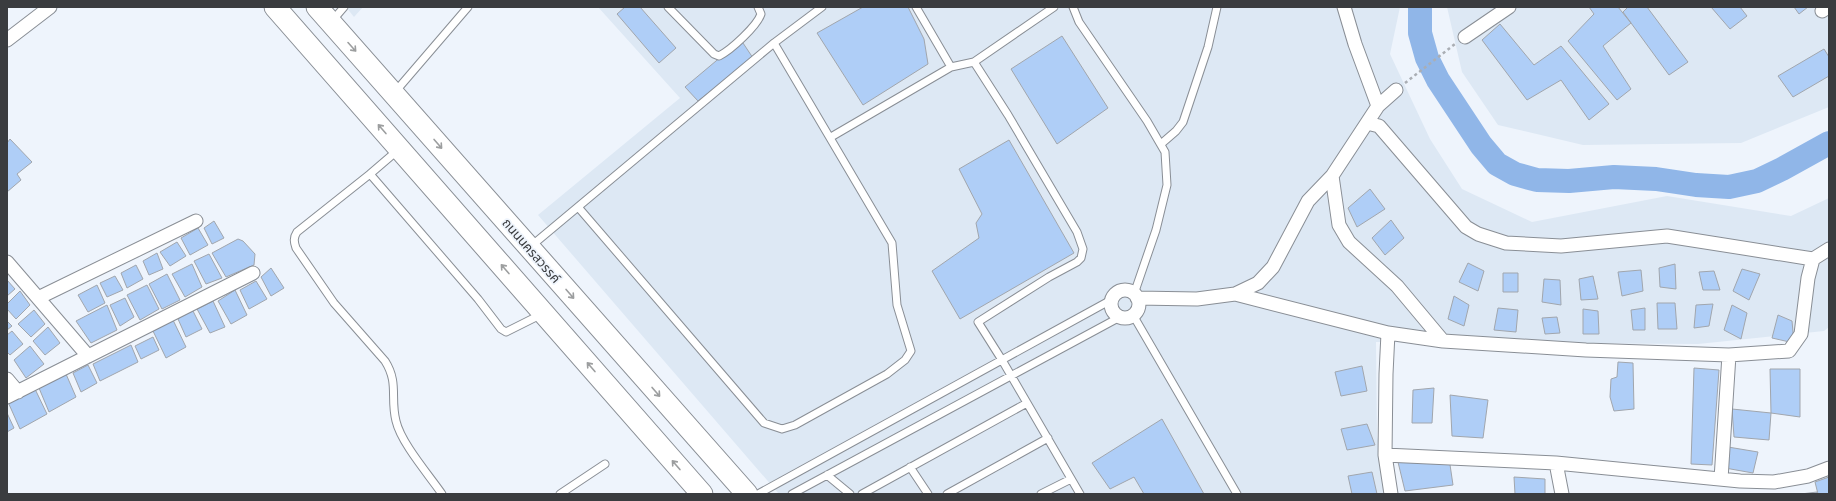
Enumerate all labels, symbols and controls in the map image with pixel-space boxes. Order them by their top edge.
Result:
one-way arrow [347,41,356,51]
one-way arrow [378,124,387,134]
one-way arrow [433,139,443,149]
street label: ถนนนครสวรรค์ [499,215,563,287]
one-way arrow [500,264,510,274]
one-way arrow [565,289,574,299]
one-way arrow [586,362,595,372]
one-way arrow [651,386,660,396]
one-way arrow [672,459,681,470]

